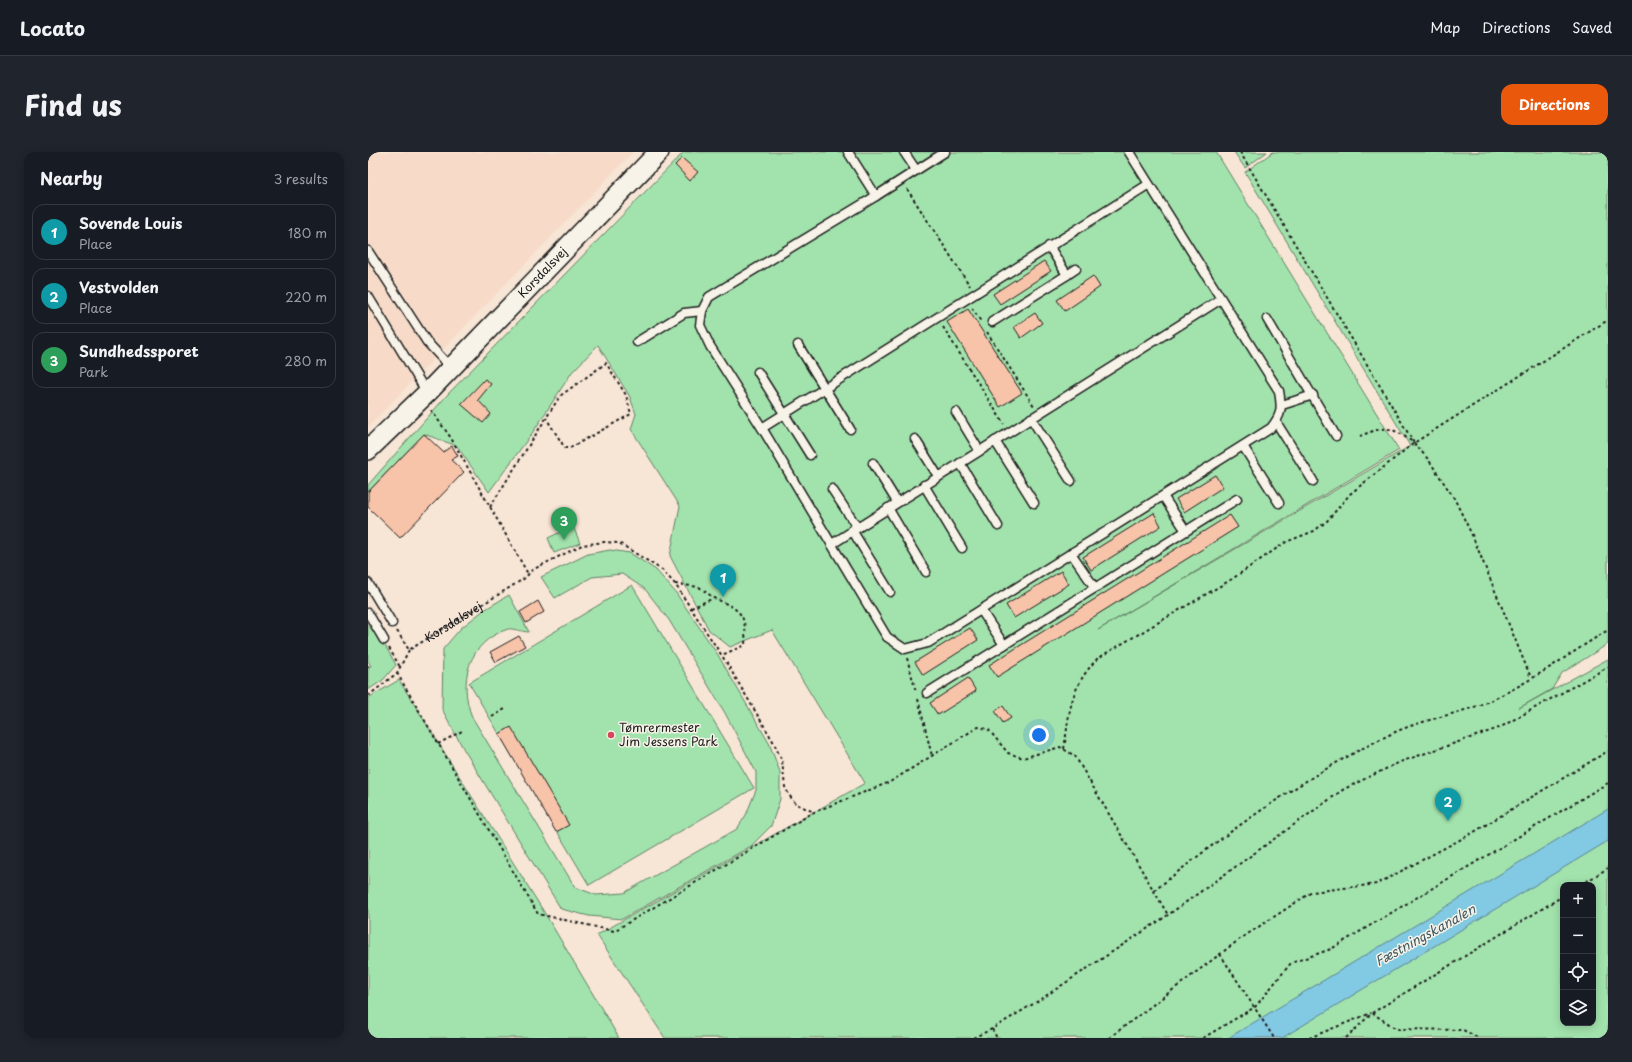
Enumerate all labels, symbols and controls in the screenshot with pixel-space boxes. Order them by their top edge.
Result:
text: Locato [20,14,85,42]
text: Map [1430,17,1460,38]
text: Directions [1482,17,1550,38]
text: Saved [1572,17,1612,38]
text: Find us [24,83,122,126]
button: Directions [1501,84,1608,125]
text: Nearby [40,165,102,191]
text: 3 results [274,169,328,188]
text: Sovende Louis [79,211,182,234]
text: 1 [51,223,57,242]
text: 180 m [288,223,327,242]
text: Place [79,234,112,253]
street label: Korsdalsvej [513,242,571,302]
text: Vestvolden [79,275,159,298]
text: 2 [49,287,59,306]
text: 220 m [285,287,327,306]
text: Place [79,298,112,317]
text: Sundhedssporet [79,339,199,362]
text: 3 [50,351,58,370]
text: 280 m [285,351,327,370]
text: Park [79,362,108,381]
pin: 3 [551,507,577,540]
pin: 1 [710,564,736,597]
street label: Korsdalsvej [421,597,485,646]
place label: Tømrermester Jim Jessens Park [619,718,718,750]
your location [1029,725,1049,745]
marker: Tømrermester Jim Jessens Park [606,730,616,740]
pin: 2 [1435,788,1461,821]
map controls [1560,882,1596,1026]
button: + [1560,882,1596,918]
water label: Fæstningskanalen [1371,899,1479,970]
button: − [1560,918,1596,954]
button: locate [1560,954,1596,990]
button: layers [1560,990,1596,1026]

